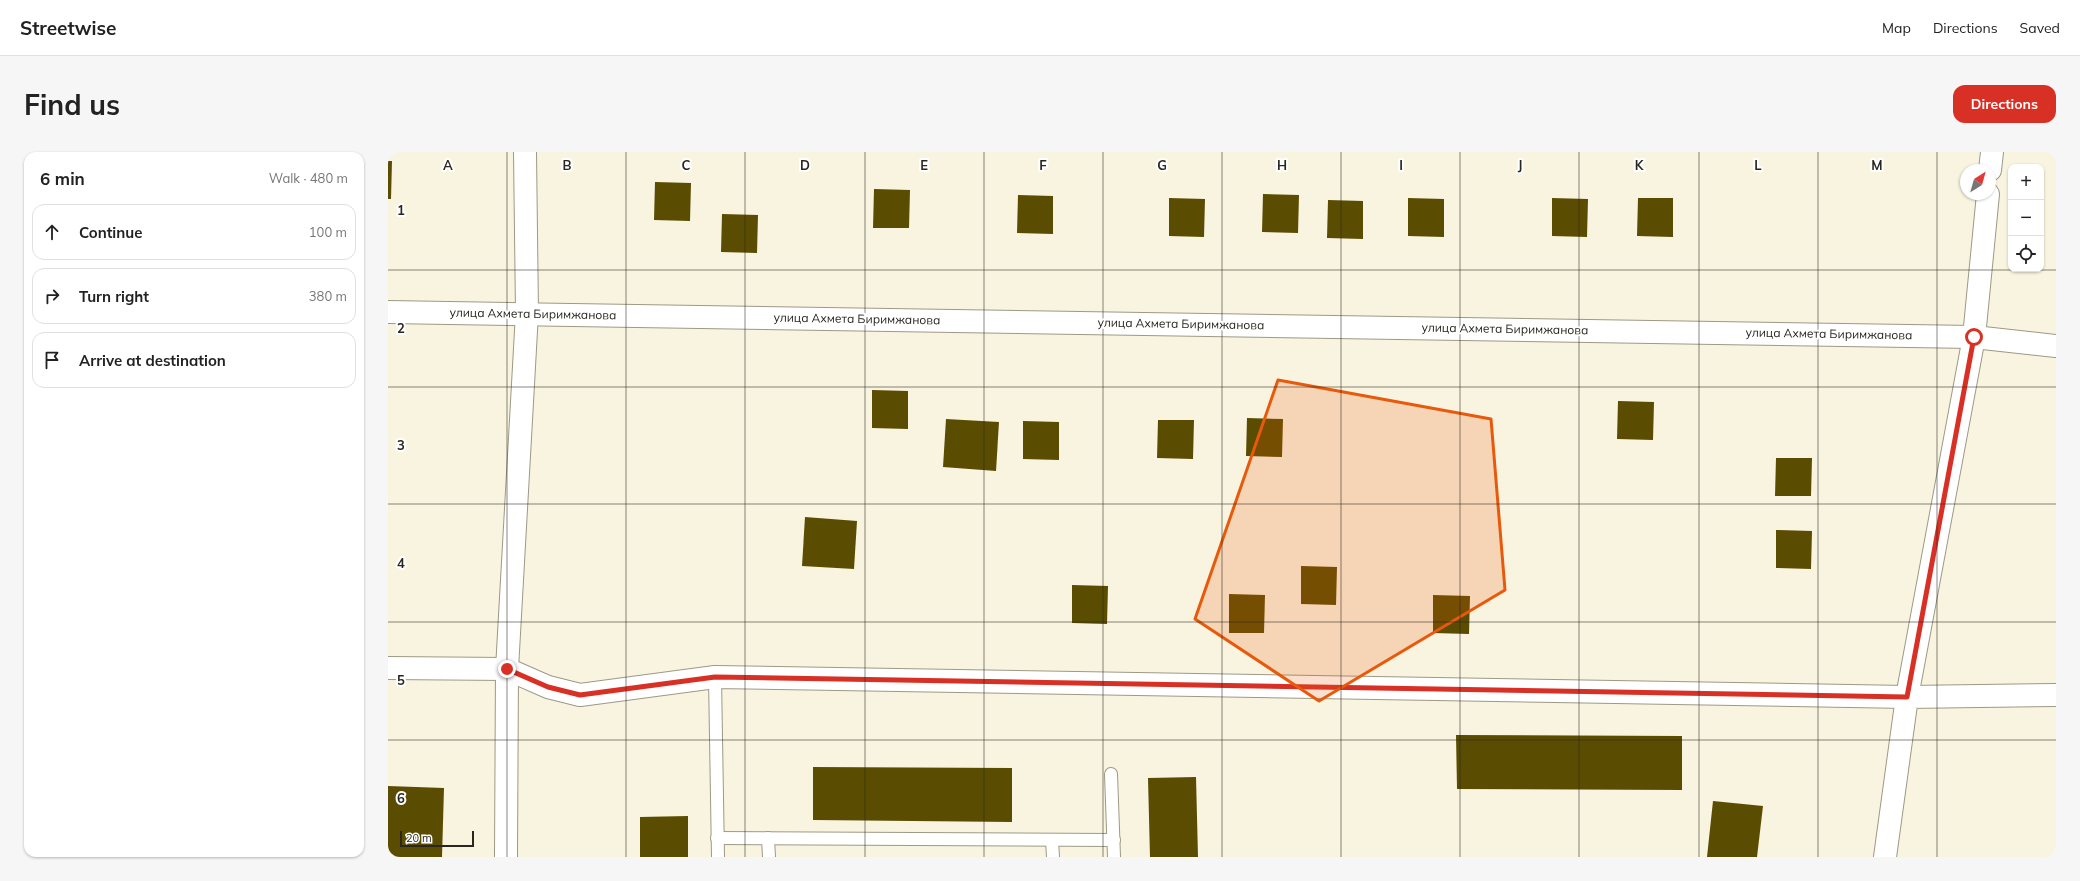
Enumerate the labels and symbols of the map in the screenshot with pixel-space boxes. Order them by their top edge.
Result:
text: A [443,157,453,173]
text: B [563,157,572,173]
text: C [682,157,691,173]
text: D [800,157,810,173]
text: E [920,157,928,173]
text: F [1039,157,1047,173]
text: G [1157,157,1167,173]
text: H [1277,157,1287,173]
text: I [1399,157,1403,173]
text: J [1518,157,1522,173]
text: K [1635,157,1645,173]
text: L [1754,157,1762,173]
text: M [1871,157,1883,173]
north arrow [1960,164,1996,200]
text: 1 [397,202,405,218]
street label: улица Ахмета Биримжанова [449,305,617,322]
street label: улица Ахмета Биримжанова [773,310,941,327]
street label: улица Ахмета Биримжанова [1097,315,1265,332]
text: 2 [397,320,405,336]
street label: улица Ахмета Биримжанова [1421,320,1589,337]
street label: улица Ахмета Биримжанова [1745,325,1913,342]
route start [1965,328,1983,346]
text: 3 [397,437,405,453]
text: 4 [397,555,405,571]
route end [498,660,516,678]
text: 5 [397,672,405,688]
text: 6 [397,790,405,806]
scale bar [400,829,474,848]

